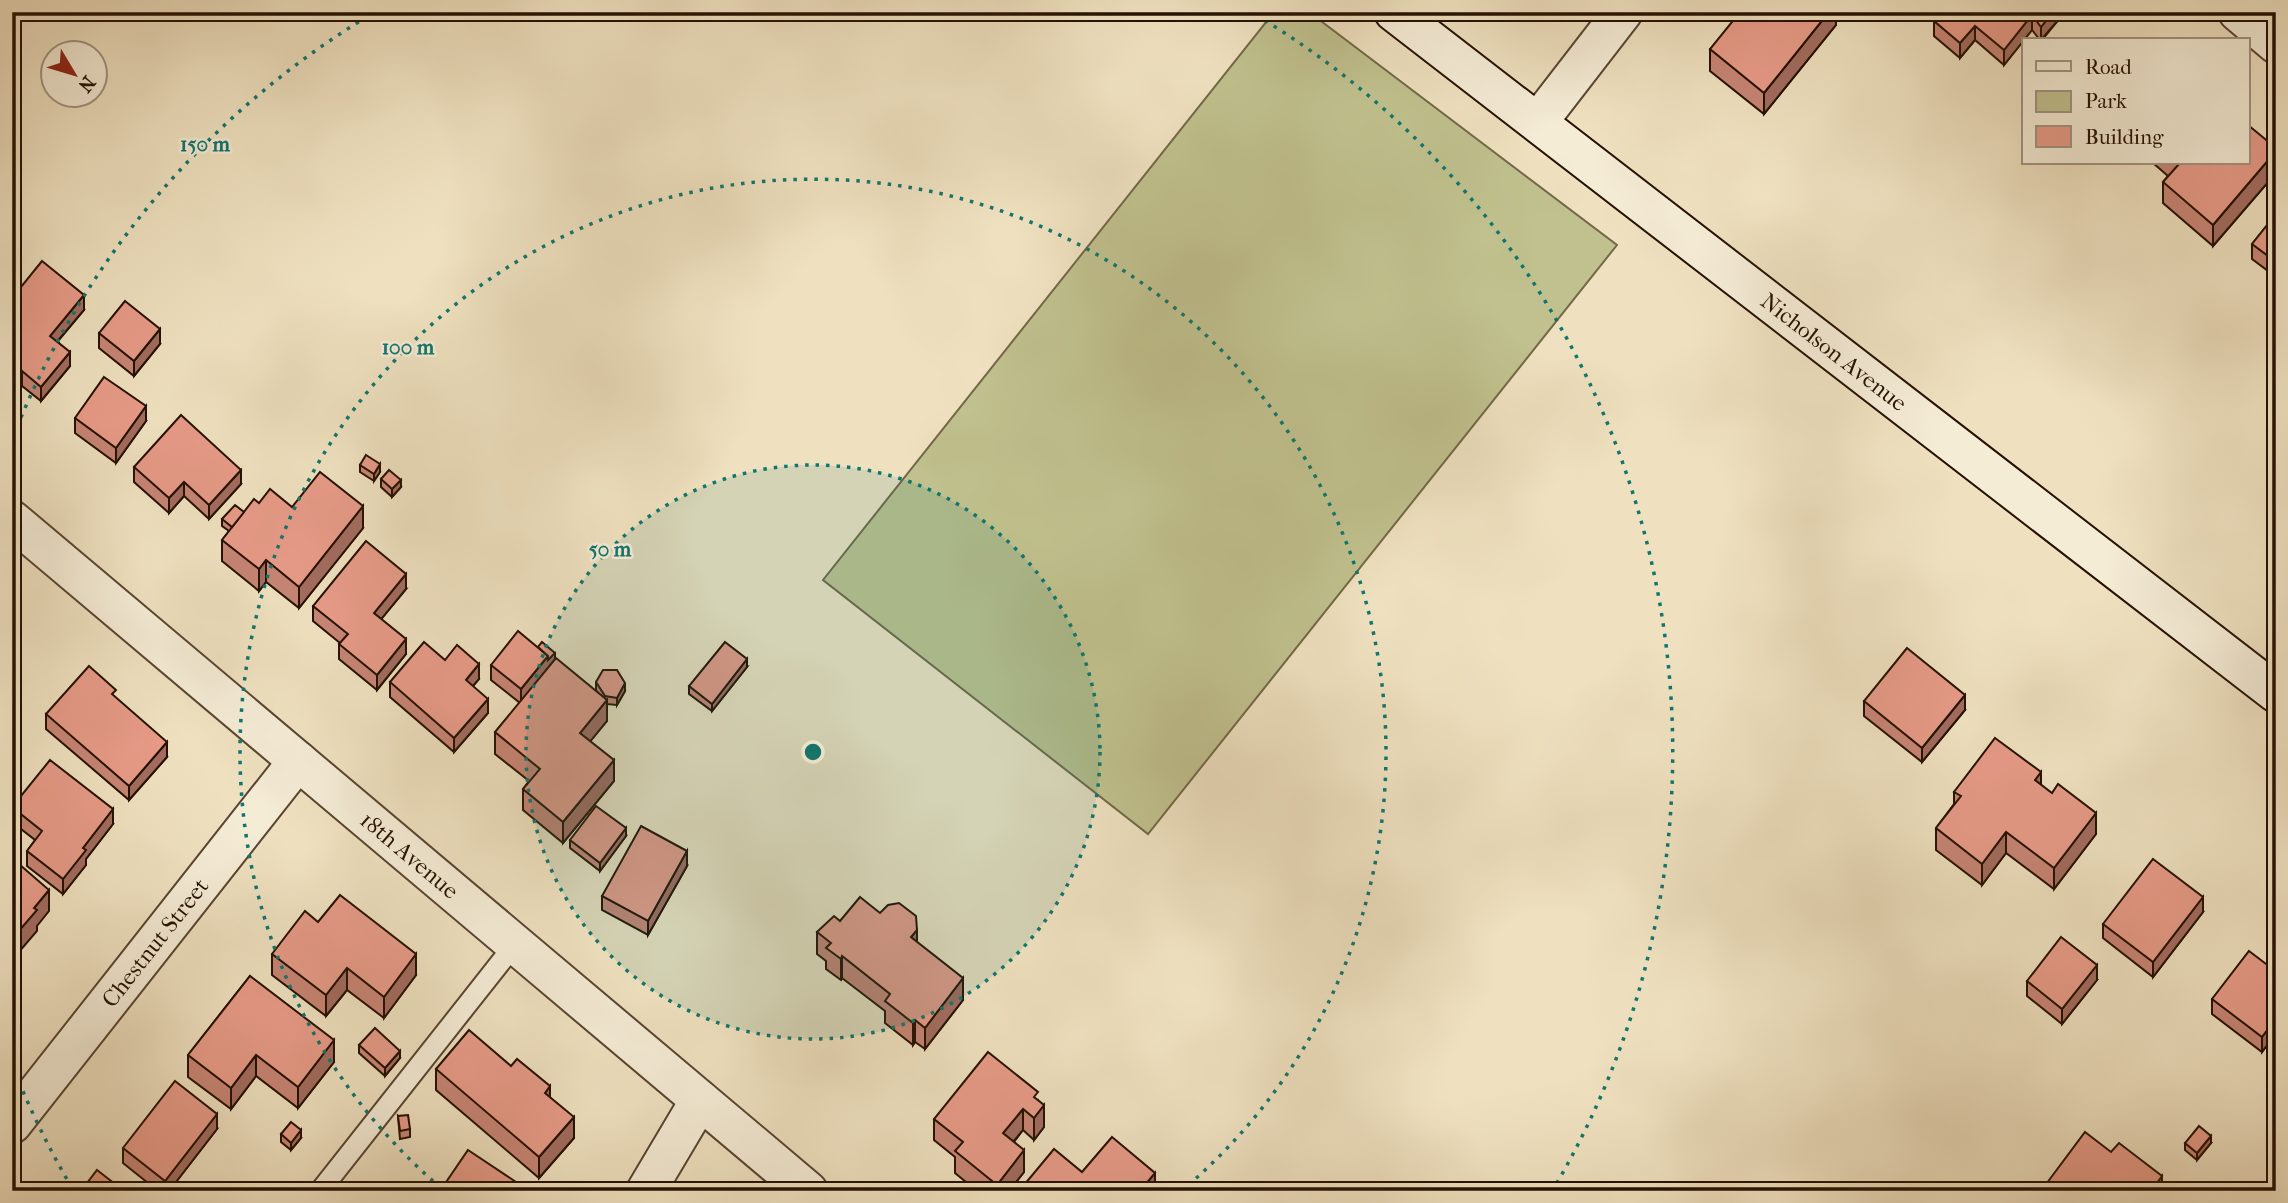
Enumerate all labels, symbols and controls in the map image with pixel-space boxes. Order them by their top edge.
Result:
north arrow [38,38,108,108]
legend [2022,38,2250,164]
text: Road [2085,55,2132,79]
text: N [73,71,100,97]
text: Park [2085,89,2127,113]
text: Building [2085,125,2164,149]
text: 150 m [180,132,231,156]
street label: Nicholson Avenue [1755,287,1912,417]
text: 100 m [382,335,435,359]
text: 50 m [589,537,632,561]
centre of rings [801,740,825,764]
street label: 18th Avenue [355,806,464,905]
street label: Chestnut Street [96,873,214,1013]

